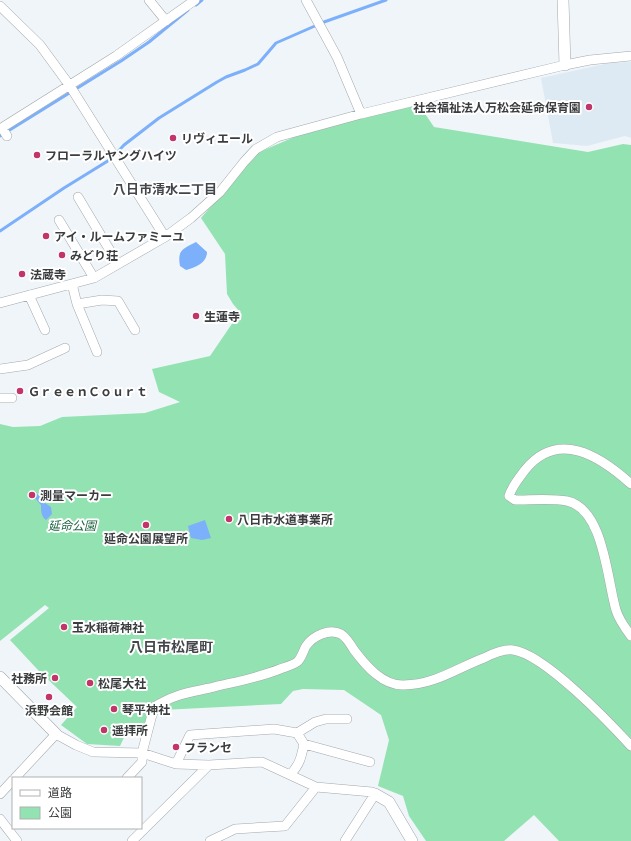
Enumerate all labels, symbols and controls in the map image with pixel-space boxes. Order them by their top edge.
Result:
place label: 社会福祉法人万松会延命保育園 [413,100,581,115]
marker: 社会福祉法人万松会延命保育園 [584,102,594,112]
place label: リヴィエール [181,131,253,146]
marker: リヴィエール [168,133,178,143]
place label: フローラルヤングハイツ [45,148,177,163]
marker: フローラルヤングハイツ [32,150,42,160]
district label: 八日市清水二丁目 [113,181,217,198]
place label: アイ・ルームファミーユ [54,229,184,244]
marker: アイ・ルームファミーユ [41,231,51,241]
place label: みどり荘 [70,248,118,263]
marker: みどり荘 [57,250,67,260]
place label: 法蔵寺 [30,267,66,282]
marker: 法蔵寺 [17,269,27,279]
place label: 生蓮寺 [204,309,240,324]
marker: 生蓮寺 [191,311,201,321]
place label: ＧｒｅｅｎＣｏｕｒｔ [28,384,148,399]
marker: ＧｒｅｅｎＣｏｕｒｔ [15,386,25,396]
place label: 測量マーカー [40,488,112,503]
marker: 測量マーカー [27,490,37,500]
place label: 八日市水道事業所 [237,512,333,527]
marker: 八日市水道事業所 [224,514,234,524]
park label: 延命公園 [48,518,98,533]
marker: 延命公園展望所 [141,520,151,530]
place label: 延命公園展望所 [104,531,188,546]
place label: 玉水稲荷神社 [72,620,144,635]
marker: 玉水稲荷神社 [59,622,69,632]
district label: 八日市松尾町 [129,638,213,656]
place label: 社務所 [11,671,47,686]
marker: 社務所 [50,673,60,683]
place label: 松尾大社 [98,676,146,691]
marker: 松尾大社 [85,678,95,688]
marker: 浜野会館 [44,692,54,702]
place label: 琴平神社 [122,702,170,717]
place label: 浜野会館 [25,703,73,718]
marker: 琴平神社 [109,704,119,714]
place label: 遥拝所 [112,723,148,738]
marker: 遥拝所 [99,725,109,735]
place label: フランセ [184,740,232,755]
marker: フランセ [171,742,181,752]
legend [12,777,142,829]
text: 道路 [48,785,72,800]
text: 公園 [48,805,72,820]

